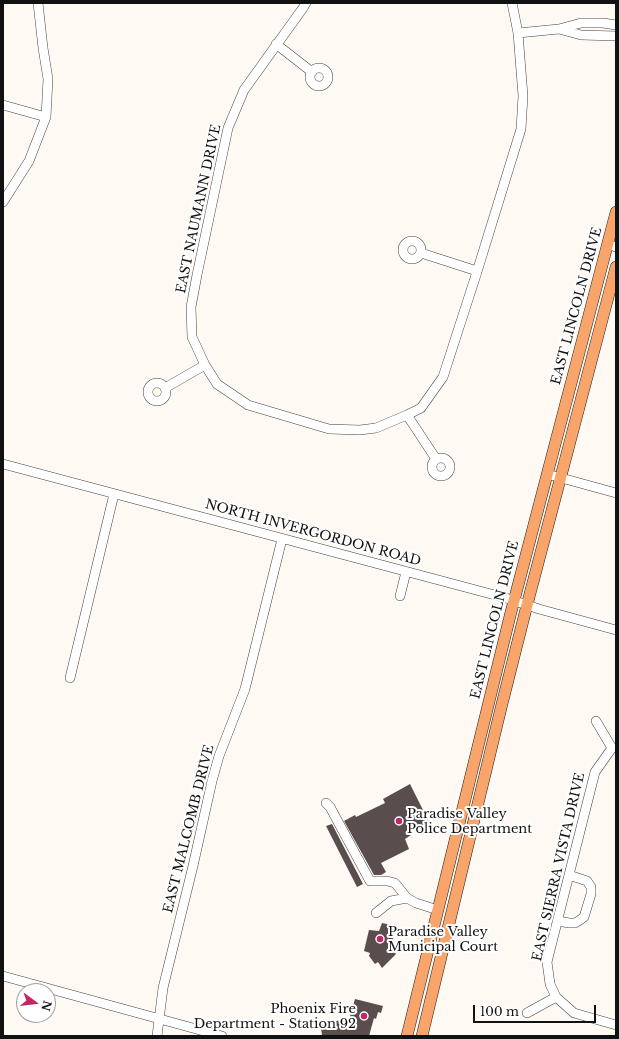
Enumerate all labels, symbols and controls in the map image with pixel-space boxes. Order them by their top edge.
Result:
street label: EAST NAUMANN DRIVE [173,123,225,295]
street label: EAST LINCOLN DRIVE [548,226,606,386]
street label: NORTH INVERGORDON ROAD [203,497,423,569]
street label: EAST LINCOLN DRIVE [468,539,522,701]
street label: EAST MALCOMB DRIVE [161,743,217,915]
street label: EAST SIERRA VISTA DRIVE [530,771,588,963]
place label: Paradise Valley Police Department [407,806,532,837]
marker: Paradise Valley Police Department [394,816,404,826]
place label: Paradise Valley Municipal Court [388,924,498,955]
marker: Paradise Valley Municipal Court [375,934,385,944]
north arrow [16,983,56,1023]
scale bar [475,997,598,1023]
text: N [39,999,55,1013]
place label: Phoenix Fire Department - Station 92 [194,1001,356,1032]
text: 100 m [480,1004,519,1019]
marker: Phoenix Fire Department - Station 92 [359,1011,369,1021]

